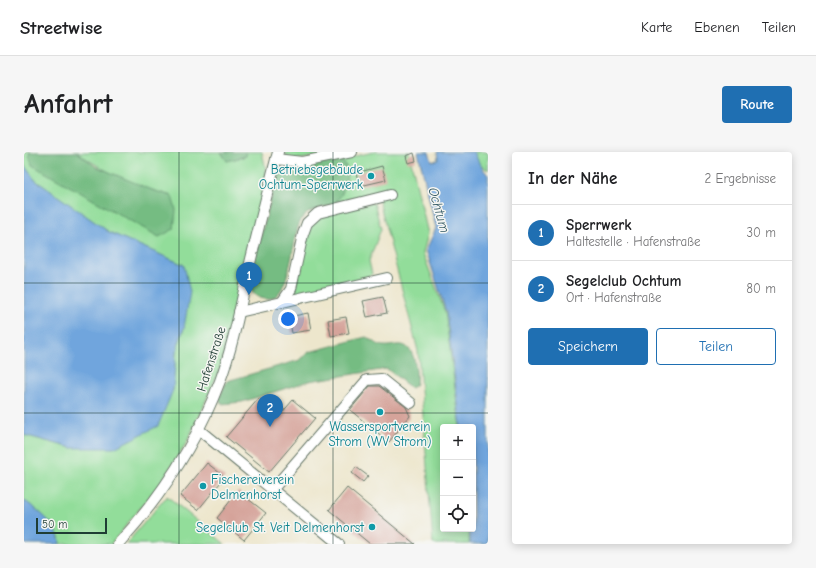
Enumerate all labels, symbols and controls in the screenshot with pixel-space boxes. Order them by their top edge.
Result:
text: Streetwise [20,17,102,39]
text: Karte [641,19,672,36]
text: Ebenen [694,19,740,36]
text: Teilen [762,19,796,36]
button: Route [722,86,792,123]
text: Anfahrt [24,88,113,120]
place label: Betriebsgebäude Ochtum-Sperrwerk [259,162,364,192]
text: In der Nähe [528,169,617,188]
marker: Betriebsgebäude Ochtum-Sperrwerk [366,171,376,181]
text: 2 Ergebnisse [704,171,776,186]
water label: Ochtum [424,185,454,235]
text: Sperrwerk [566,216,631,234]
text: 1 [538,225,544,240]
text: 30 m [746,225,776,240]
text: Haltestelle · Hafenstraße [566,234,701,249]
pin: 1 [236,262,262,295]
text: Segelclub Ochtum [566,272,681,290]
text: 2 [538,281,544,296]
text: 80 m [746,281,776,296]
text: Ort · Hafenstraße [566,290,662,305]
your location [278,309,298,329]
street label: Hafenstraße [193,324,229,393]
button: Speichern [528,328,648,365]
button: Teilen [656,328,776,365]
pin: 2 [257,394,283,427]
marker: Wassersportverein Strom (WV Strom) [375,407,385,417]
place label: Wassersportverein Strom (WV Strom) [329,419,431,449]
map controls [440,424,476,532]
button: + [440,424,476,460]
button: − [440,460,476,496]
place label: Fischereiverein Delmenhorst [211,472,294,502]
marker: Fischereiverein Delmenhorst [198,481,208,491]
button: locate [440,496,476,532]
scale bar [36,516,107,535]
text: 50 m [42,518,67,531]
place label: Segelclub St. Veit Delmenhorst [196,520,365,535]
marker: Segelclub St. Veit Delmenhorst [367,522,377,532]

